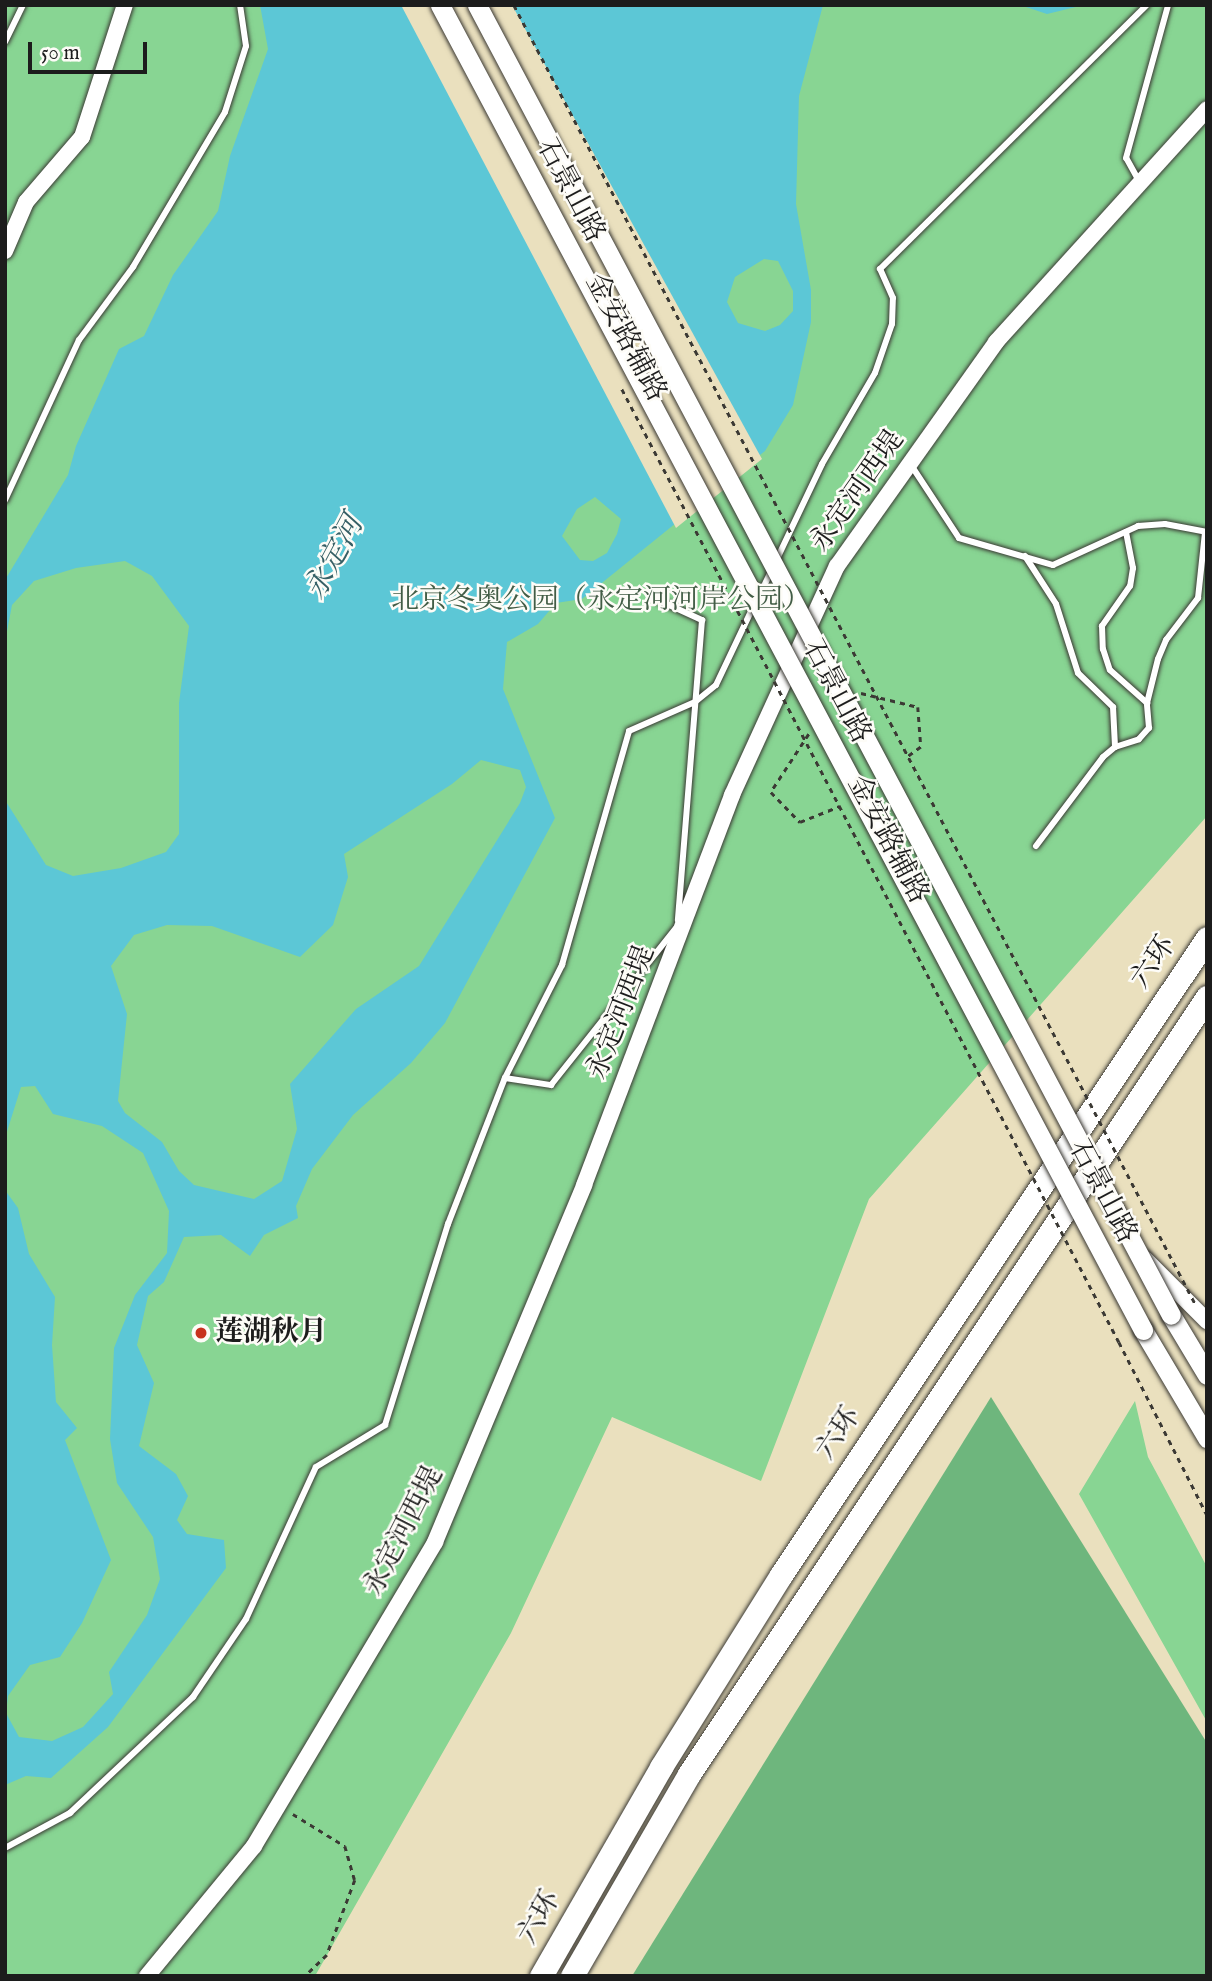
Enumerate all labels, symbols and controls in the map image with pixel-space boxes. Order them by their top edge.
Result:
scale bar [32,28,150,72]
text: 50 m [41,40,80,67]
street label: 石景山路 [529,134,611,248]
street label: 金安路辅路 [577,268,673,408]
street label: 永定河西堤 [804,425,912,559]
water label: 永定河 [298,510,372,606]
park label: 北京冬奥公园（永定河河岸公园） [391,584,811,618]
street label: 石景山路 [795,635,877,749]
street label: 金安路辅路 [839,770,935,910]
street label: 六环 [1124,930,1184,996]
street label: 永定河西堤 [581,942,663,1084]
street label: 石景山路 [1061,1135,1143,1249]
place label: 莲湖秋月 [215,1316,327,1350]
marker: 莲湖秋月 [193,1325,209,1341]
street label: 六环 [809,1401,869,1467]
street label: 永定河西堤 [357,1462,451,1602]
street label: 六环 [511,1885,569,1951]

